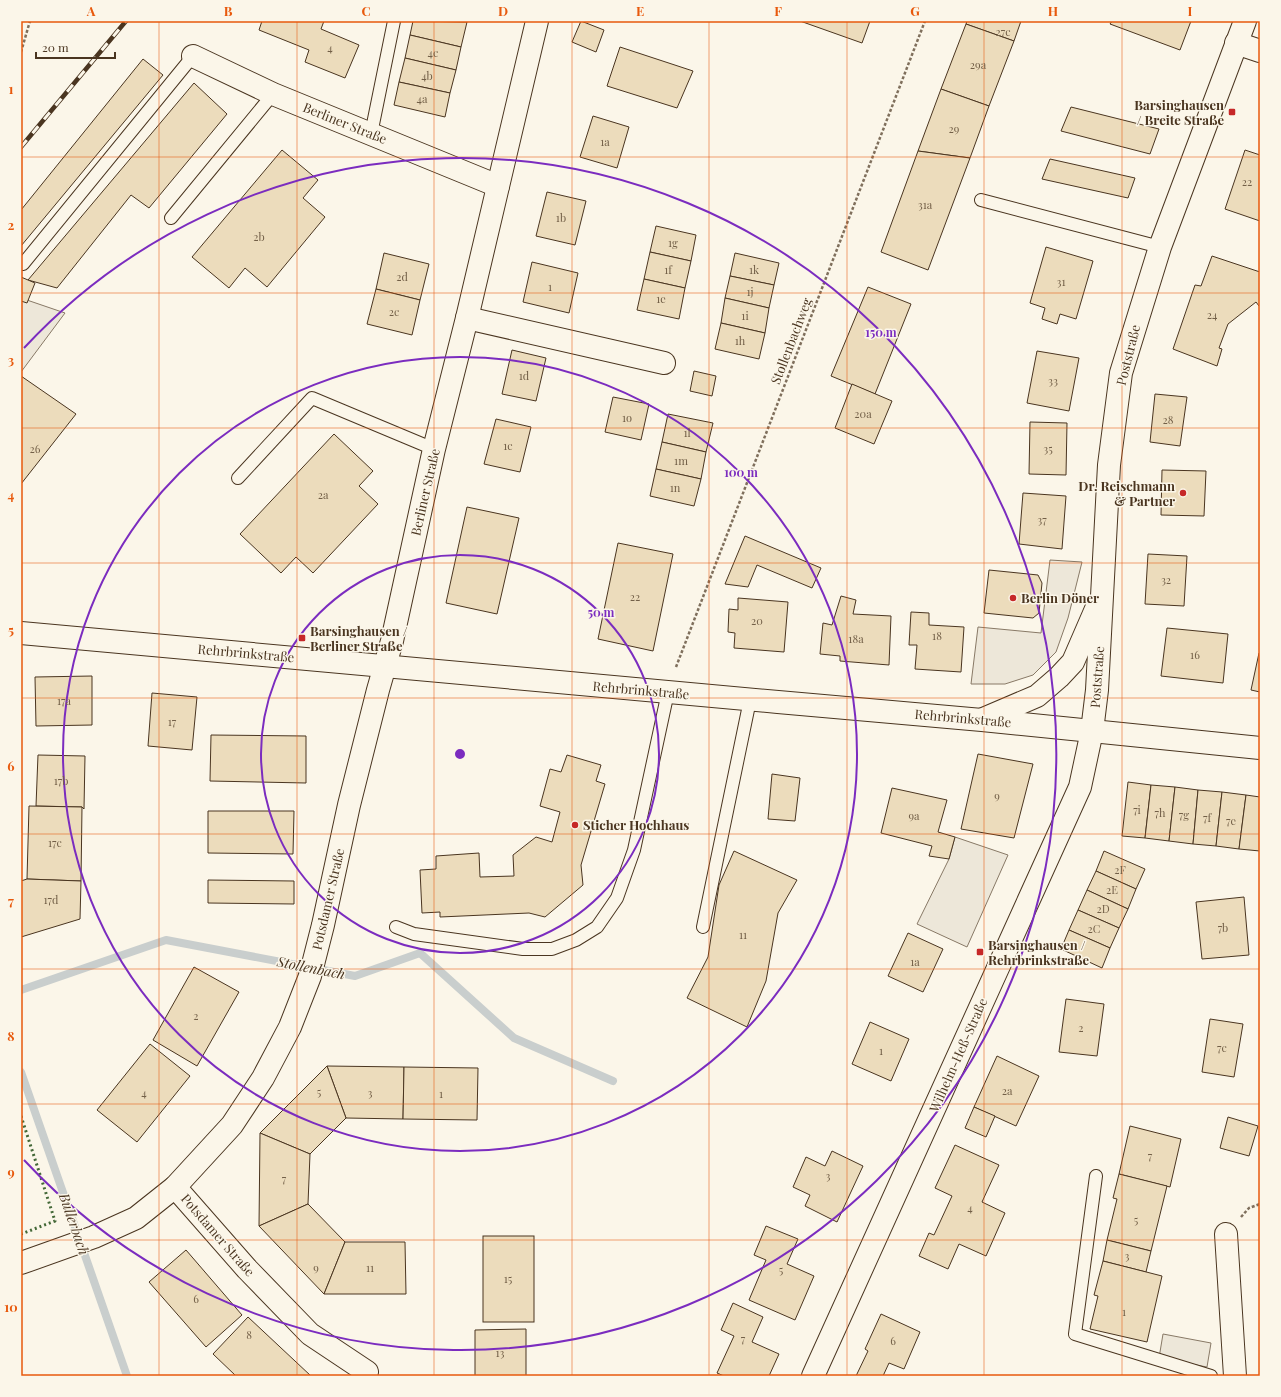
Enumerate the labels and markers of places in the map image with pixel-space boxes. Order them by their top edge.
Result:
place label: Barsinghausen / Breite Straße [1134,96,1224,128]
marker: Barsinghausen / Breite Straße [1227,107,1237,117]
place label: Dr. Reischmann & Partner [1078,477,1175,509]
marker: Dr. Reischmann & Partner [1178,488,1188,498]
place label: Berlin Döner [1021,589,1099,606]
marker: Berlin Döner [1008,593,1018,603]
place label: Barsinghausen / Berliner Straße [310,622,408,654]
marker: Barsinghausen / Berliner Straße [297,633,307,643]
centre of rings [453,747,467,761]
place label: Sticher Hochhaus [583,816,689,833]
marker: Sticher Hochhaus [570,820,580,830]
place label: Barsinghausen / Rehrbrinkstraße [988,936,1090,968]
marker: Barsinghausen / Rehrbrinkstraße [975,947,985,957]

